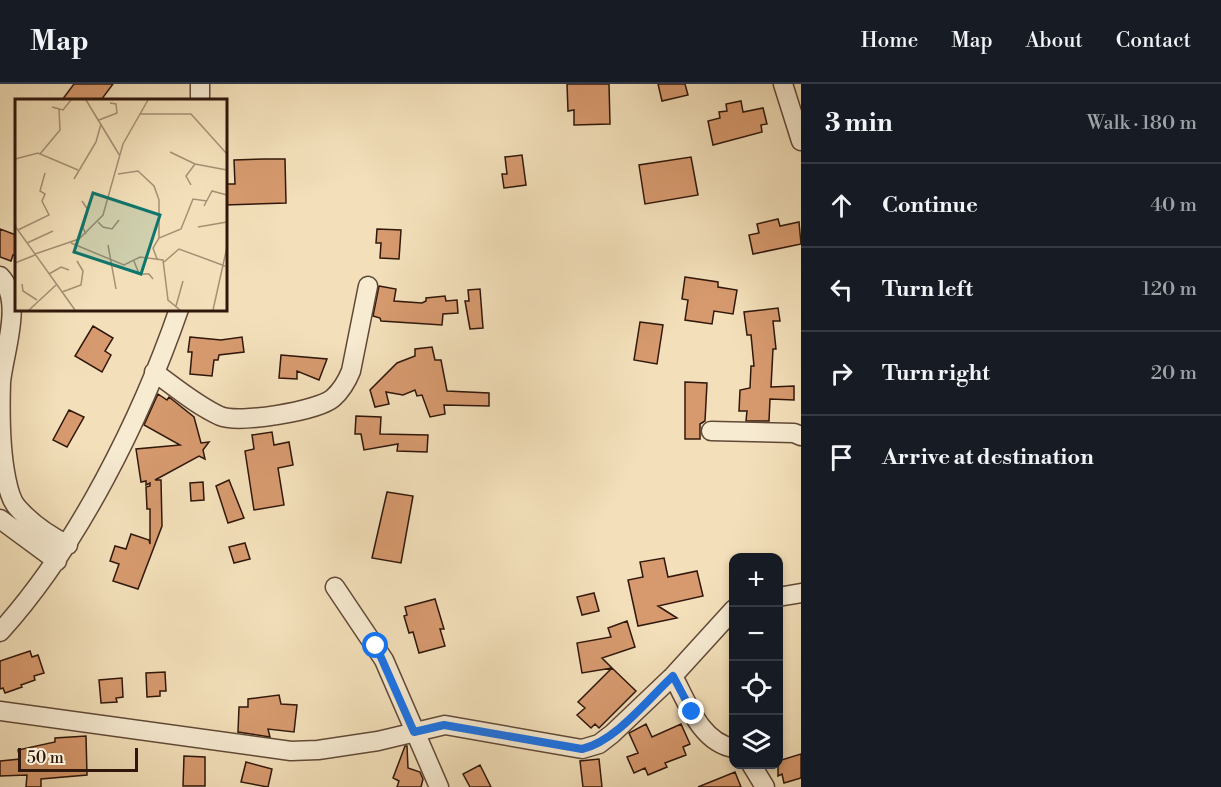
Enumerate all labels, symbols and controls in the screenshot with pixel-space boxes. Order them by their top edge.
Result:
text: Map [30,24,89,59]
text: Home [861,28,918,54]
text: Map [951,28,993,54]
text: About [1026,28,1083,54]
text: Contact [1116,28,1191,54]
inset map [15,99,226,310]
text: 3 min [825,107,893,139]
text: Walk · 180 m [1087,111,1197,136]
icon: ahead [825,189,858,222]
text: Continue [882,192,978,219]
text: 40 m [1150,193,1197,218]
icon: left [825,273,858,306]
text: Turn left [882,276,973,303]
text: 120 m [1142,277,1197,302]
icon: right [825,357,858,390]
text: Turn right [882,360,990,387]
text: 20 m [1151,361,1197,386]
icon: arrive [825,441,858,474]
text: Arrive at destination [882,444,1094,471]
map controls [729,553,783,769]
button: + [729,553,783,607]
button: − [729,607,783,661]
route start [362,632,388,658]
button: locate [729,661,783,715]
route end [678,698,704,724]
button: layers [729,715,783,769]
scale bar [18,745,138,772]
text: 50 m [27,748,64,768]

